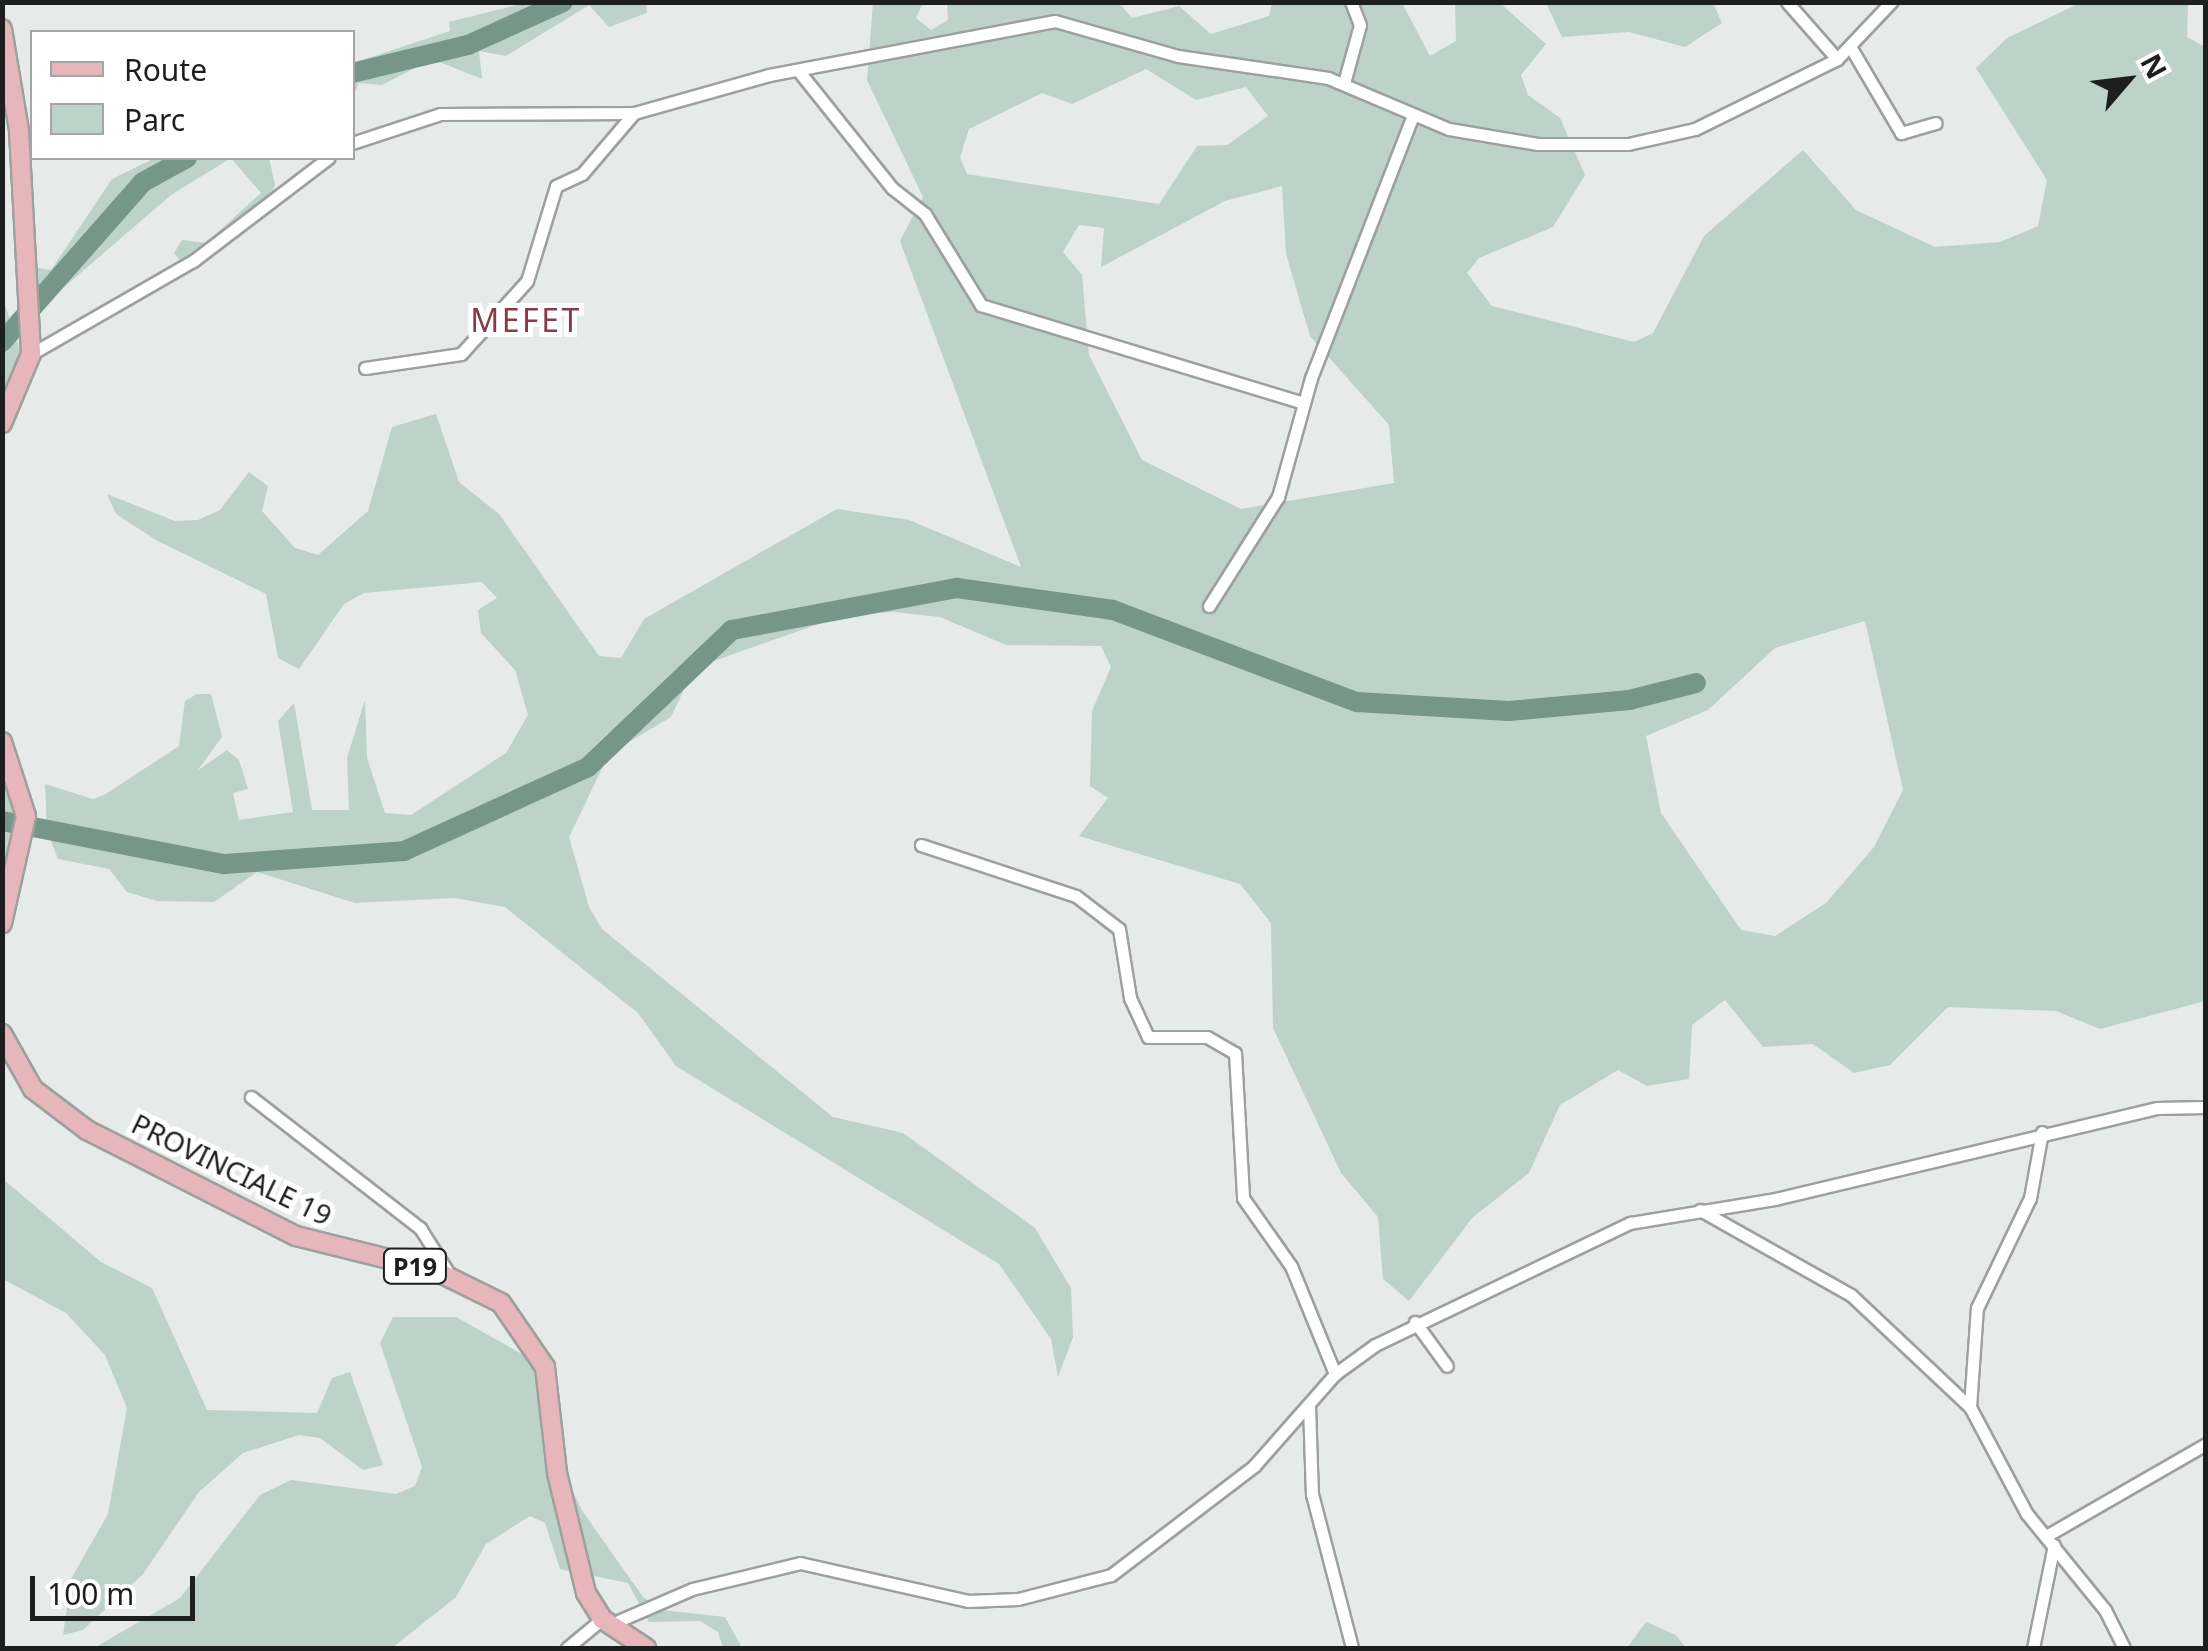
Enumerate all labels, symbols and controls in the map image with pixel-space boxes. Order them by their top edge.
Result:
legend [30,30,355,160]
north arrow [2078,30,2178,130]
text: N [2132,47,2177,85]
text: Route [124,49,207,90]
text: Parc [124,99,185,140]
district label: MEFET [470,301,582,339]
street label: PROVINCIALE 19 [127,1106,337,1232]
road number: P19 [382,1246,448,1286]
scale bar [35,1556,200,1618]
text: 100 m [47,1573,134,1614]

